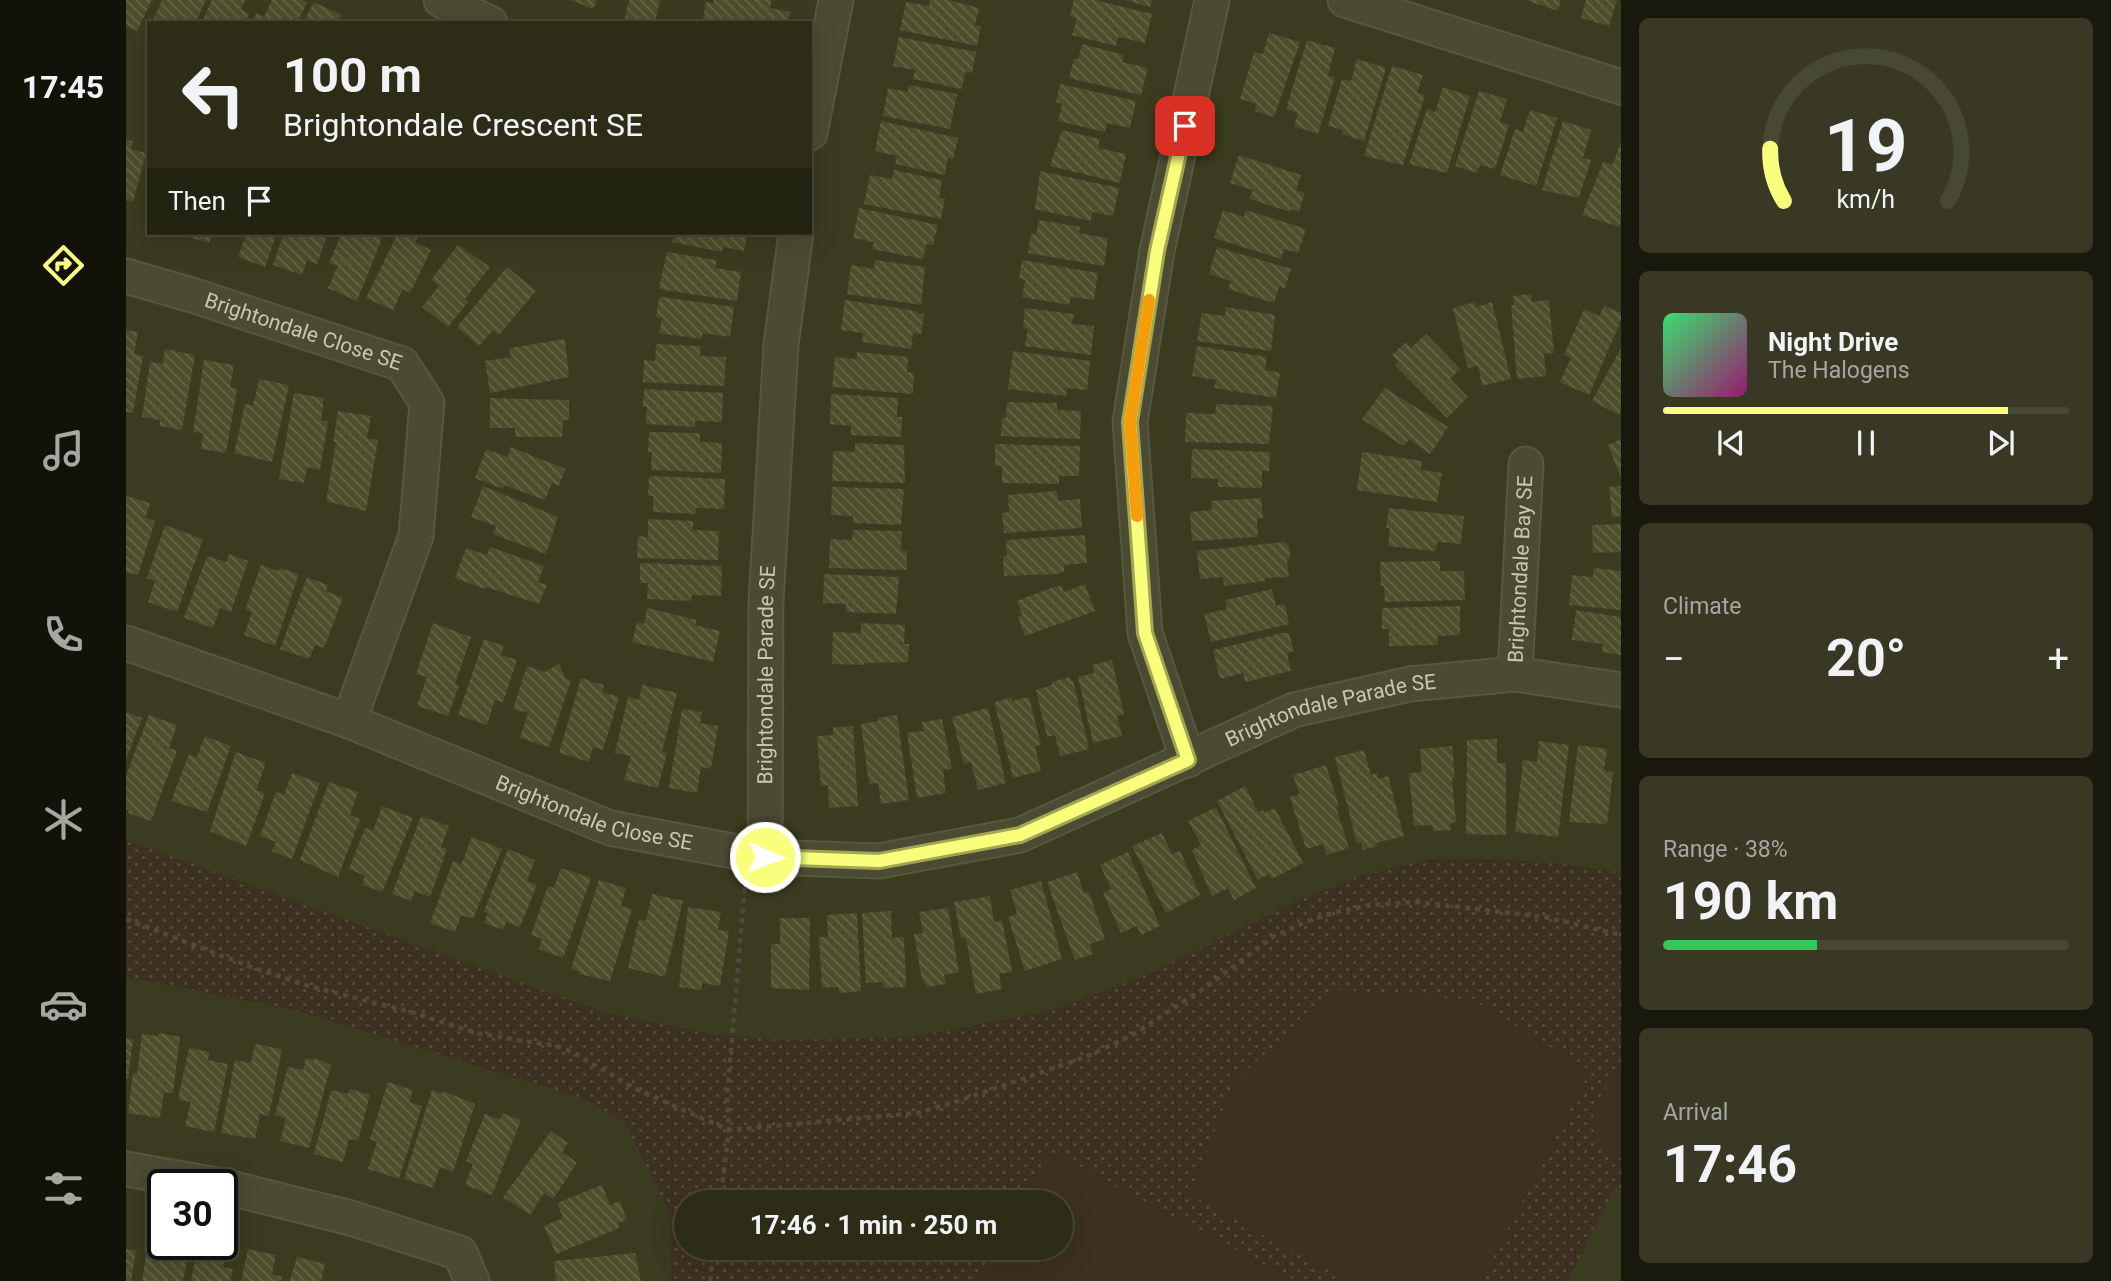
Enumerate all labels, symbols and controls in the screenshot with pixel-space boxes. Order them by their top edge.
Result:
text: 100 m [283,47,422,104]
icon: left [168,49,259,140]
text: 17:45 [22,68,104,106]
pin [1155,96,1215,156]
text: 19 [1824,104,1908,190]
text: Brightondale Crescent SE [283,106,643,144]
icon: arrive [1166,107,1204,145]
icon: arrive [240,182,278,220]
text: km/h [1837,185,1895,214]
text: Then [168,186,226,216]
icon: directions [39,241,88,290]
street label: Brightondale Close SE [202,288,405,375]
text: Night Drive [1768,327,1898,357]
text: The Halogens [1768,357,1910,384]
icon: previous [1712,424,1750,462]
icon: pause [1847,424,1885,462]
icon: next [1982,424,2020,462]
icon: music [39,426,88,475]
street label: Brightondale Bay SE [1504,475,1537,663]
street label: Brightondale Parade SE [753,565,780,785]
text: Climate [1663,593,1742,620]
icon: phone [39,610,88,659]
text: 20° [1826,628,1906,689]
text: − [1663,637,1685,681]
text: + [2047,637,2069,681]
street label: Brightondale Parade SE [1222,670,1437,752]
street label: Brightondale Close SE [492,770,695,855]
icon: climate [39,795,88,844]
position arrow [728,820,802,894]
text: Range · 38% [1663,836,1788,863]
text: 190 km [1663,871,1838,932]
icon: car [39,980,88,1029]
text: Arrival [1663,1099,1728,1126]
text: 17:46 [1663,1134,1797,1195]
icon: filters [39,1164,88,1213]
speed limit sign: 30 [147,1169,238,1260]
text: 17:46 · 1 min · 250 m [750,1210,997,1240]

